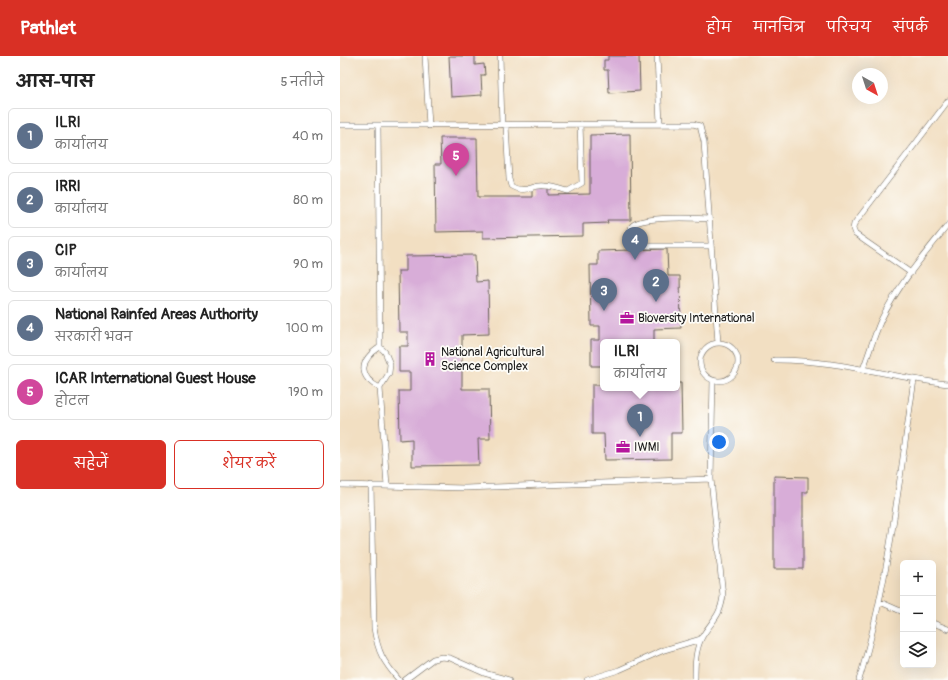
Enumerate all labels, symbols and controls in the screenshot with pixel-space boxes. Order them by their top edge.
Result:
text: Pathlet [20,16,76,40]
text: होम [707,19,731,36]
text: मानचित्र [753,19,805,36]
text: परिचय [827,19,871,36]
text: संपर्क [893,19,928,36]
north arrow [852,68,888,104]
text: आस-पास [16,71,94,92]
text: 5 नतीजे [280,74,324,90]
text: ILRI [55,113,81,132]
text: 1 [27,128,33,144]
text: 40 m [292,128,323,144]
text: कार्यालय [55,137,108,153]
pin: 5 [443,143,469,176]
text: IRRI [55,177,81,196]
text: 2 [26,192,34,208]
text: 80 m [293,192,323,208]
text: कार्यालय [55,201,108,217]
pin: 4 [622,227,648,260]
text: CIP [55,241,77,260]
text: 3 [26,256,34,272]
text: 90 m [293,256,323,272]
text: कार्यालय [55,265,108,281]
pin: 2 [643,269,669,302]
pin: 3 [591,278,617,311]
text: National Rainfed Areas Authority [55,305,258,324]
office icon: Bioversity International [619,310,635,326]
place label: Bioversity International [638,311,755,326]
text: 4 [26,320,34,336]
text: 100 m [286,320,323,336]
text: सरकारी भवन [55,329,132,345]
popup [600,339,680,391]
text: ILRI [614,342,639,361]
place label: National Agricultural Science Complex [441,345,544,374]
building icon: National Agricultural Science Complex [422,351,438,367]
text: कार्यालय [614,366,666,382]
text: ICAR International Guest House [55,369,256,388]
text: 5 [26,384,34,400]
text: 190 m [288,384,323,400]
text: होटल [55,393,89,409]
pin: 1 [627,404,653,437]
your location [709,432,729,452]
office icon: IWMI [615,439,631,455]
button: सहेजें [16,440,166,489]
button: शेयर करें [174,440,324,489]
place label: IWMI [634,440,660,455]
map controls [900,560,936,668]
button: + [900,560,936,596]
button: − [900,596,936,632]
button: layers [900,632,936,668]

